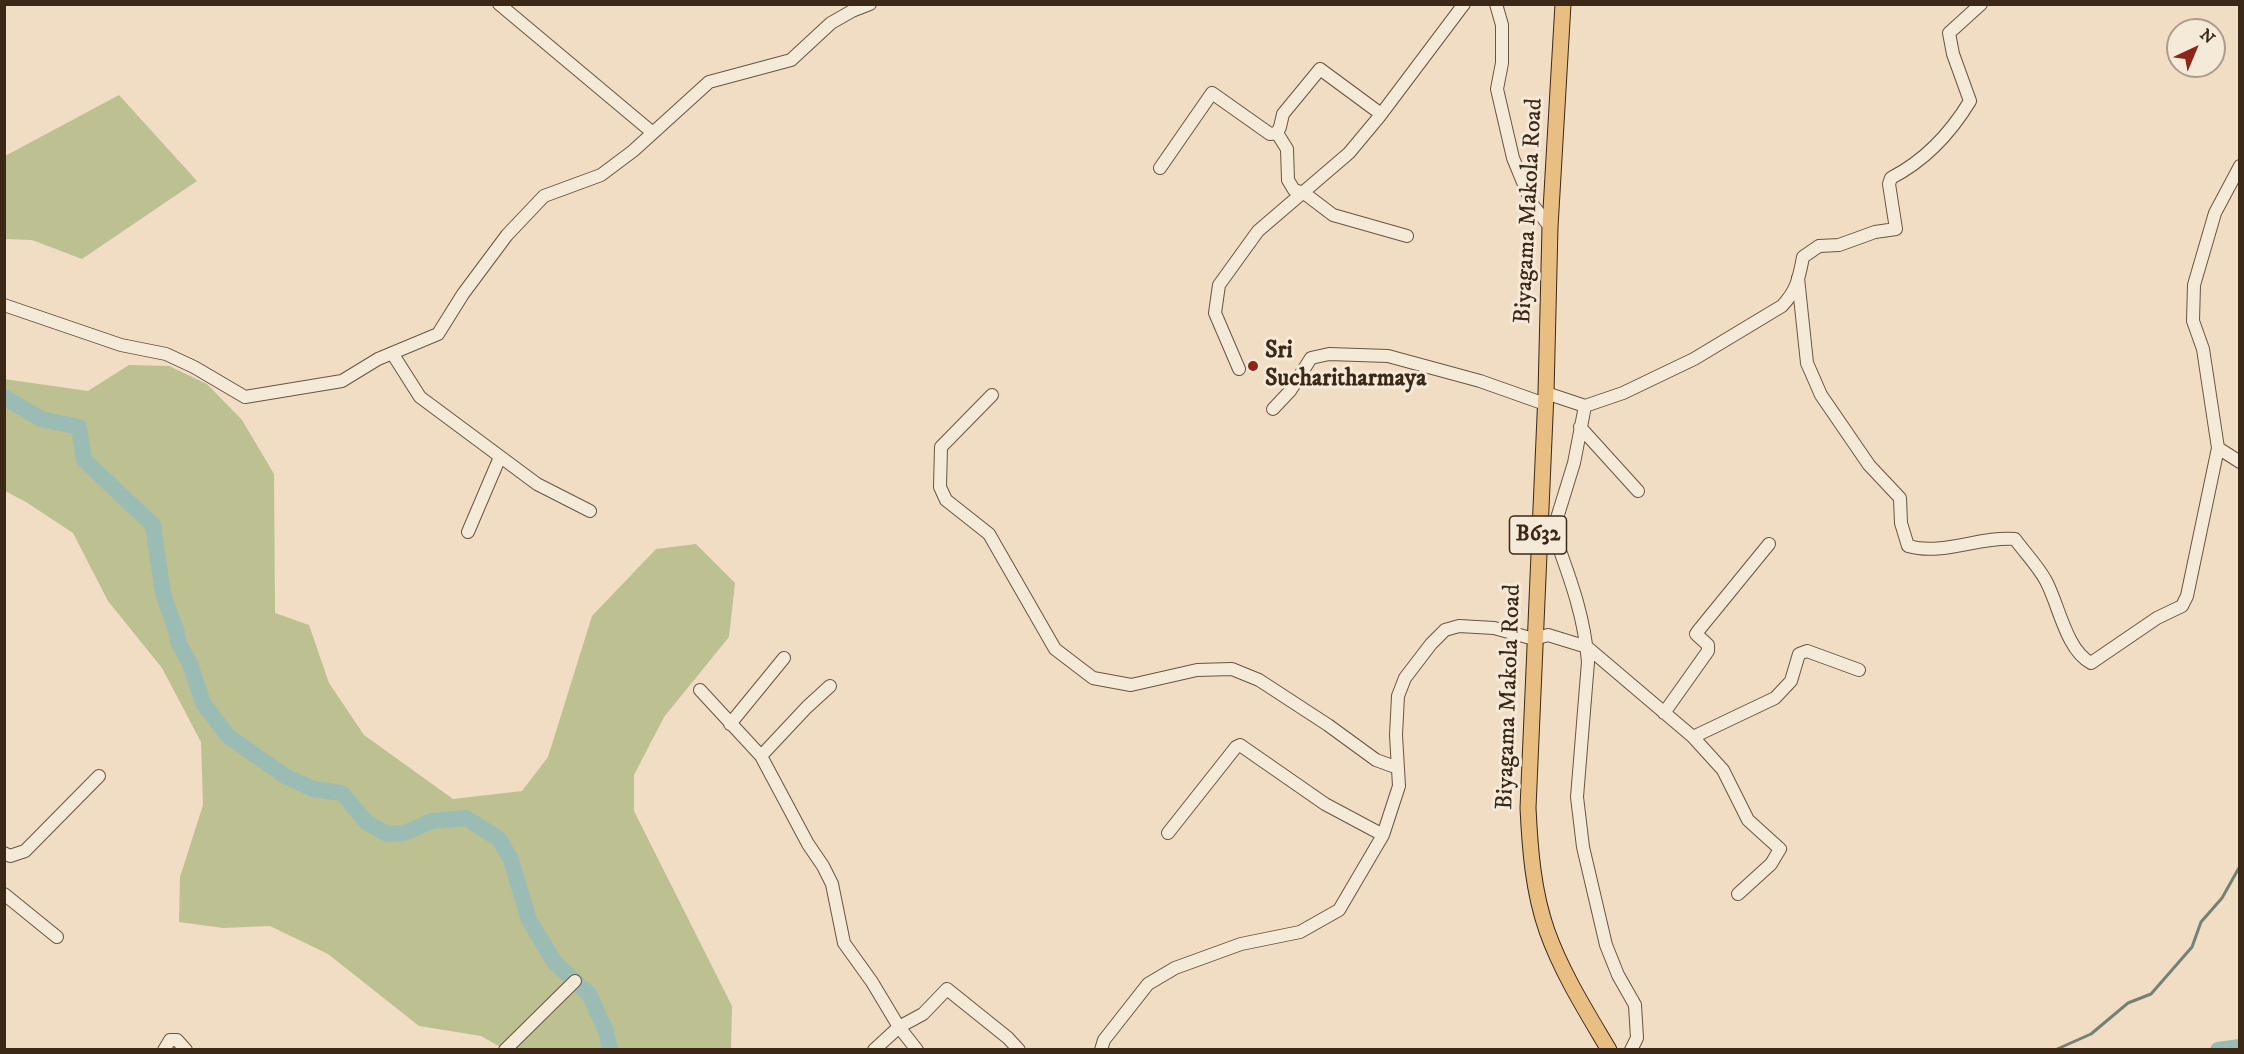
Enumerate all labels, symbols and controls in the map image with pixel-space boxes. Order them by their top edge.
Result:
north arrow [2166,18,2226,78]
text: N [2195,25,2219,48]
street label: Biyagama Makola Road [1510,98,1550,324]
place label: Sri Sucharitharmaya [1265,338,1426,394]
marker: Sri Sucharitharmaya [1246,359,1260,373]
road number: B632 [1510,516,1566,554]
street label: Biyagama Makola Road [1492,584,1528,810]

